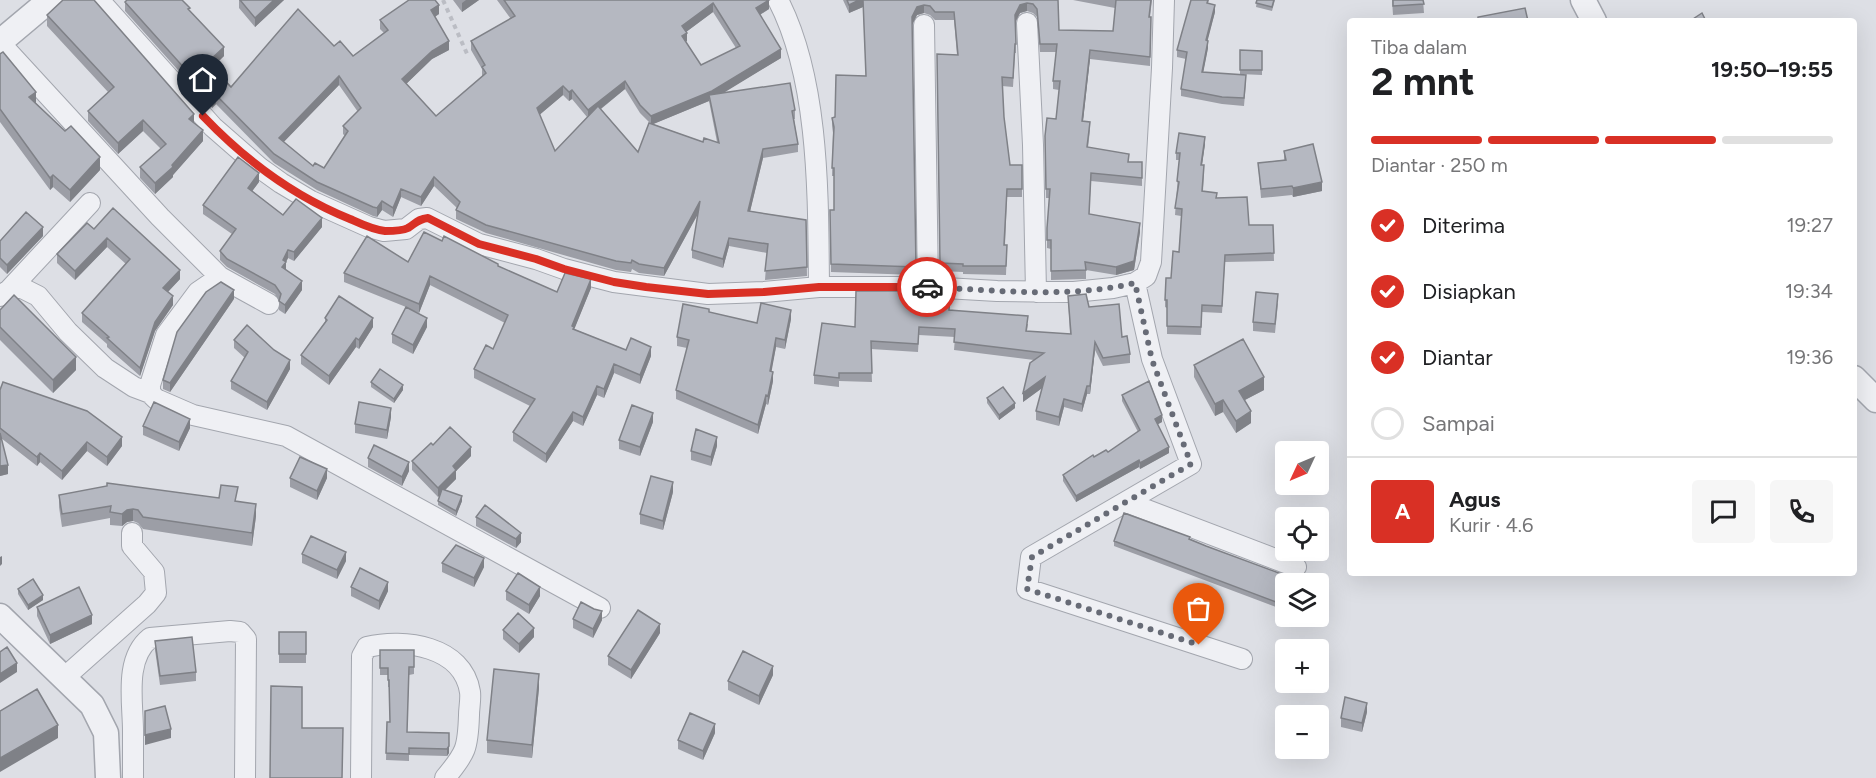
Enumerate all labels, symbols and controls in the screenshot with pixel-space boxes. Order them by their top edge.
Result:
text: Tiba dalam [1371,35,1467,59]
pin [177,54,228,116]
text: 19:50–19:55 [1711,56,1833,83]
text: 2 mnt [1371,58,1475,105]
icon: home [186,63,219,96]
text: Diantar · 250 m [1371,153,1508,177]
icon: check [1371,209,1404,242]
text: Diterima [1422,212,1505,239]
text: 19:27 [1786,213,1833,237]
courier [897,257,957,317]
icon: car [911,271,944,304]
icon: check [1371,275,1404,308]
text: Disiapkan [1422,278,1516,305]
text: 19:34 [1785,279,1833,303]
icon: check [1371,341,1404,374]
text: Diantar [1422,344,1493,371]
text: 19:36 [1786,345,1833,369]
text: Sampai [1422,410,1495,437]
north arrow [1275,441,1329,495]
map controls [1275,441,1329,759]
button: chat [1692,480,1755,543]
button: phone [1770,480,1833,543]
text: Agus [1449,486,1500,513]
text: A [1395,498,1410,525]
button: locate [1275,507,1329,561]
text: Kurir · 4.6 [1449,513,1533,537]
button: layers [1275,573,1329,627]
pin [1173,583,1224,645]
icon: bag [1182,592,1215,625]
button: + [1275,639,1329,693]
button: − [1275,705,1329,759]

